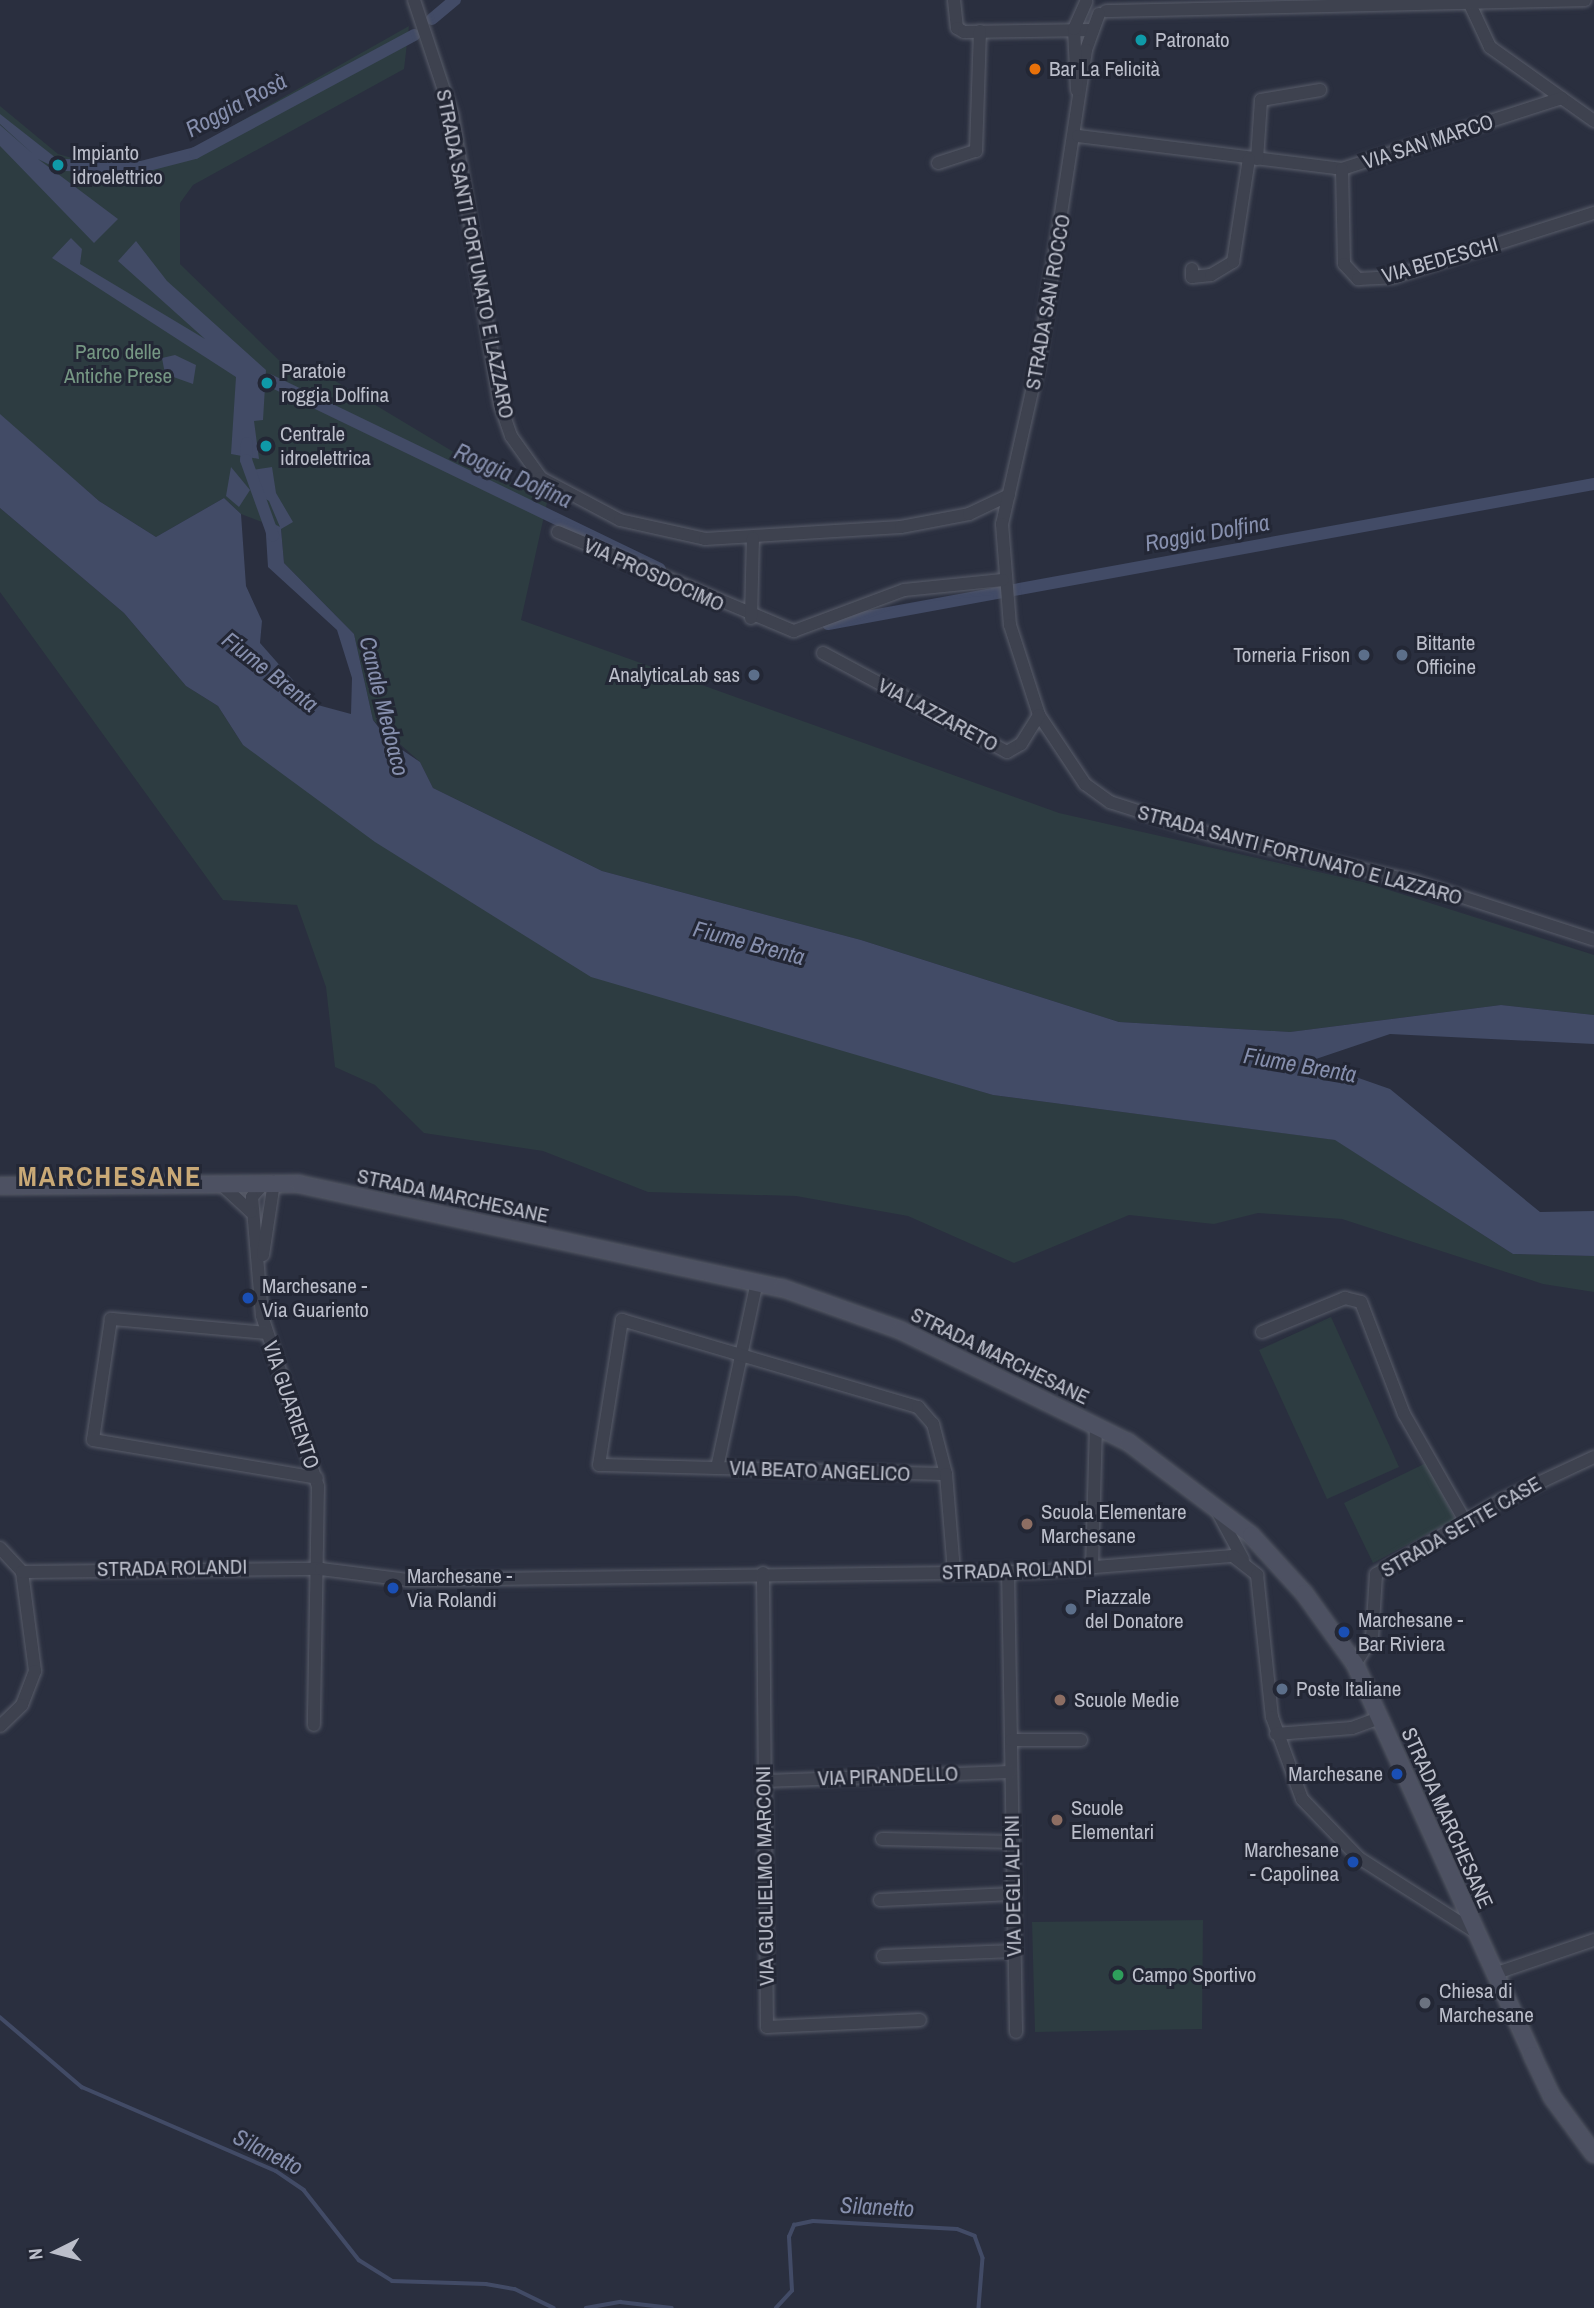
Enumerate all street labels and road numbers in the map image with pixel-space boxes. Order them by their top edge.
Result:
street label: STRADA SANTI FORTUNATO E LAZZARO [431,87,519,421]
street label: VIA SAN MARCO [1359,109,1497,175]
street label: STRADA SAN ROCCO [1020,212,1076,392]
street label: VIA BEDESCHI [1379,231,1501,289]
street label: VIA PROSDOCIMO [579,533,729,617]
street label: VIA LAZZARETO [873,672,1003,758]
street label: STRADA SANTI FORTUNATO E LAZZARO [1135,799,1465,911]
street label: STRADA MARCHESANE [354,1163,552,1229]
street label: STRADA MARCHESANE [906,1302,1094,1410]
street label: VIA GUARIENTO [257,1337,325,1473]
street label: VIA BEATO ANGELICO [728,1455,912,1487]
street label: STRADA SETTE CASE [1376,1471,1546,1583]
street label: STRADA ROLANDI [96,1554,248,1582]
street label: STRADA ROLANDI [941,1555,1093,1585]
street label: STRADA MARCHESANE [1396,1723,1498,1913]
street label: VIA PIRANDELLO [817,1761,959,1791]
street label: VIA GUGLIELMO MARCONI [750,1765,780,1987]
street label: VIA DEGLI ALPINI [999,1814,1027,1958]

